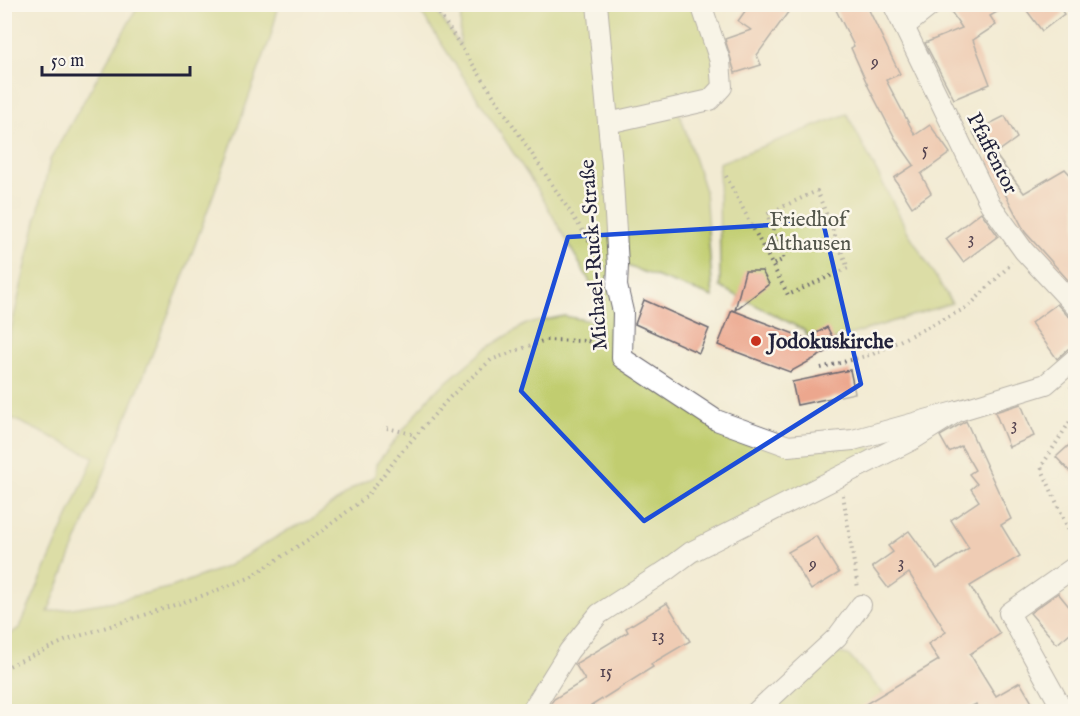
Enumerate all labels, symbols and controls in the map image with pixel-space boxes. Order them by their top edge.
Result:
scale bar [42,39,190,77]
text: 50 m [51,50,84,73]
house number: 9 [870,51,879,74]
street label: Pfaffentor [960,108,1024,199]
house number: 5 [922,139,929,162]
street label: Michael-Ruck-Straße [574,158,615,351]
park label: Friedhof Althausen [764,207,851,258]
house number: 3 [968,228,974,251]
place label: Jodokuskirche [765,329,894,356]
marker: Jodokuskirche [749,334,763,348]
house number: 3 [1011,414,1017,437]
house number: 3 [898,552,904,575]
house number: 9 [808,553,817,576]
house number: 13 [651,625,665,648]
house number: 15 [599,661,613,684]

